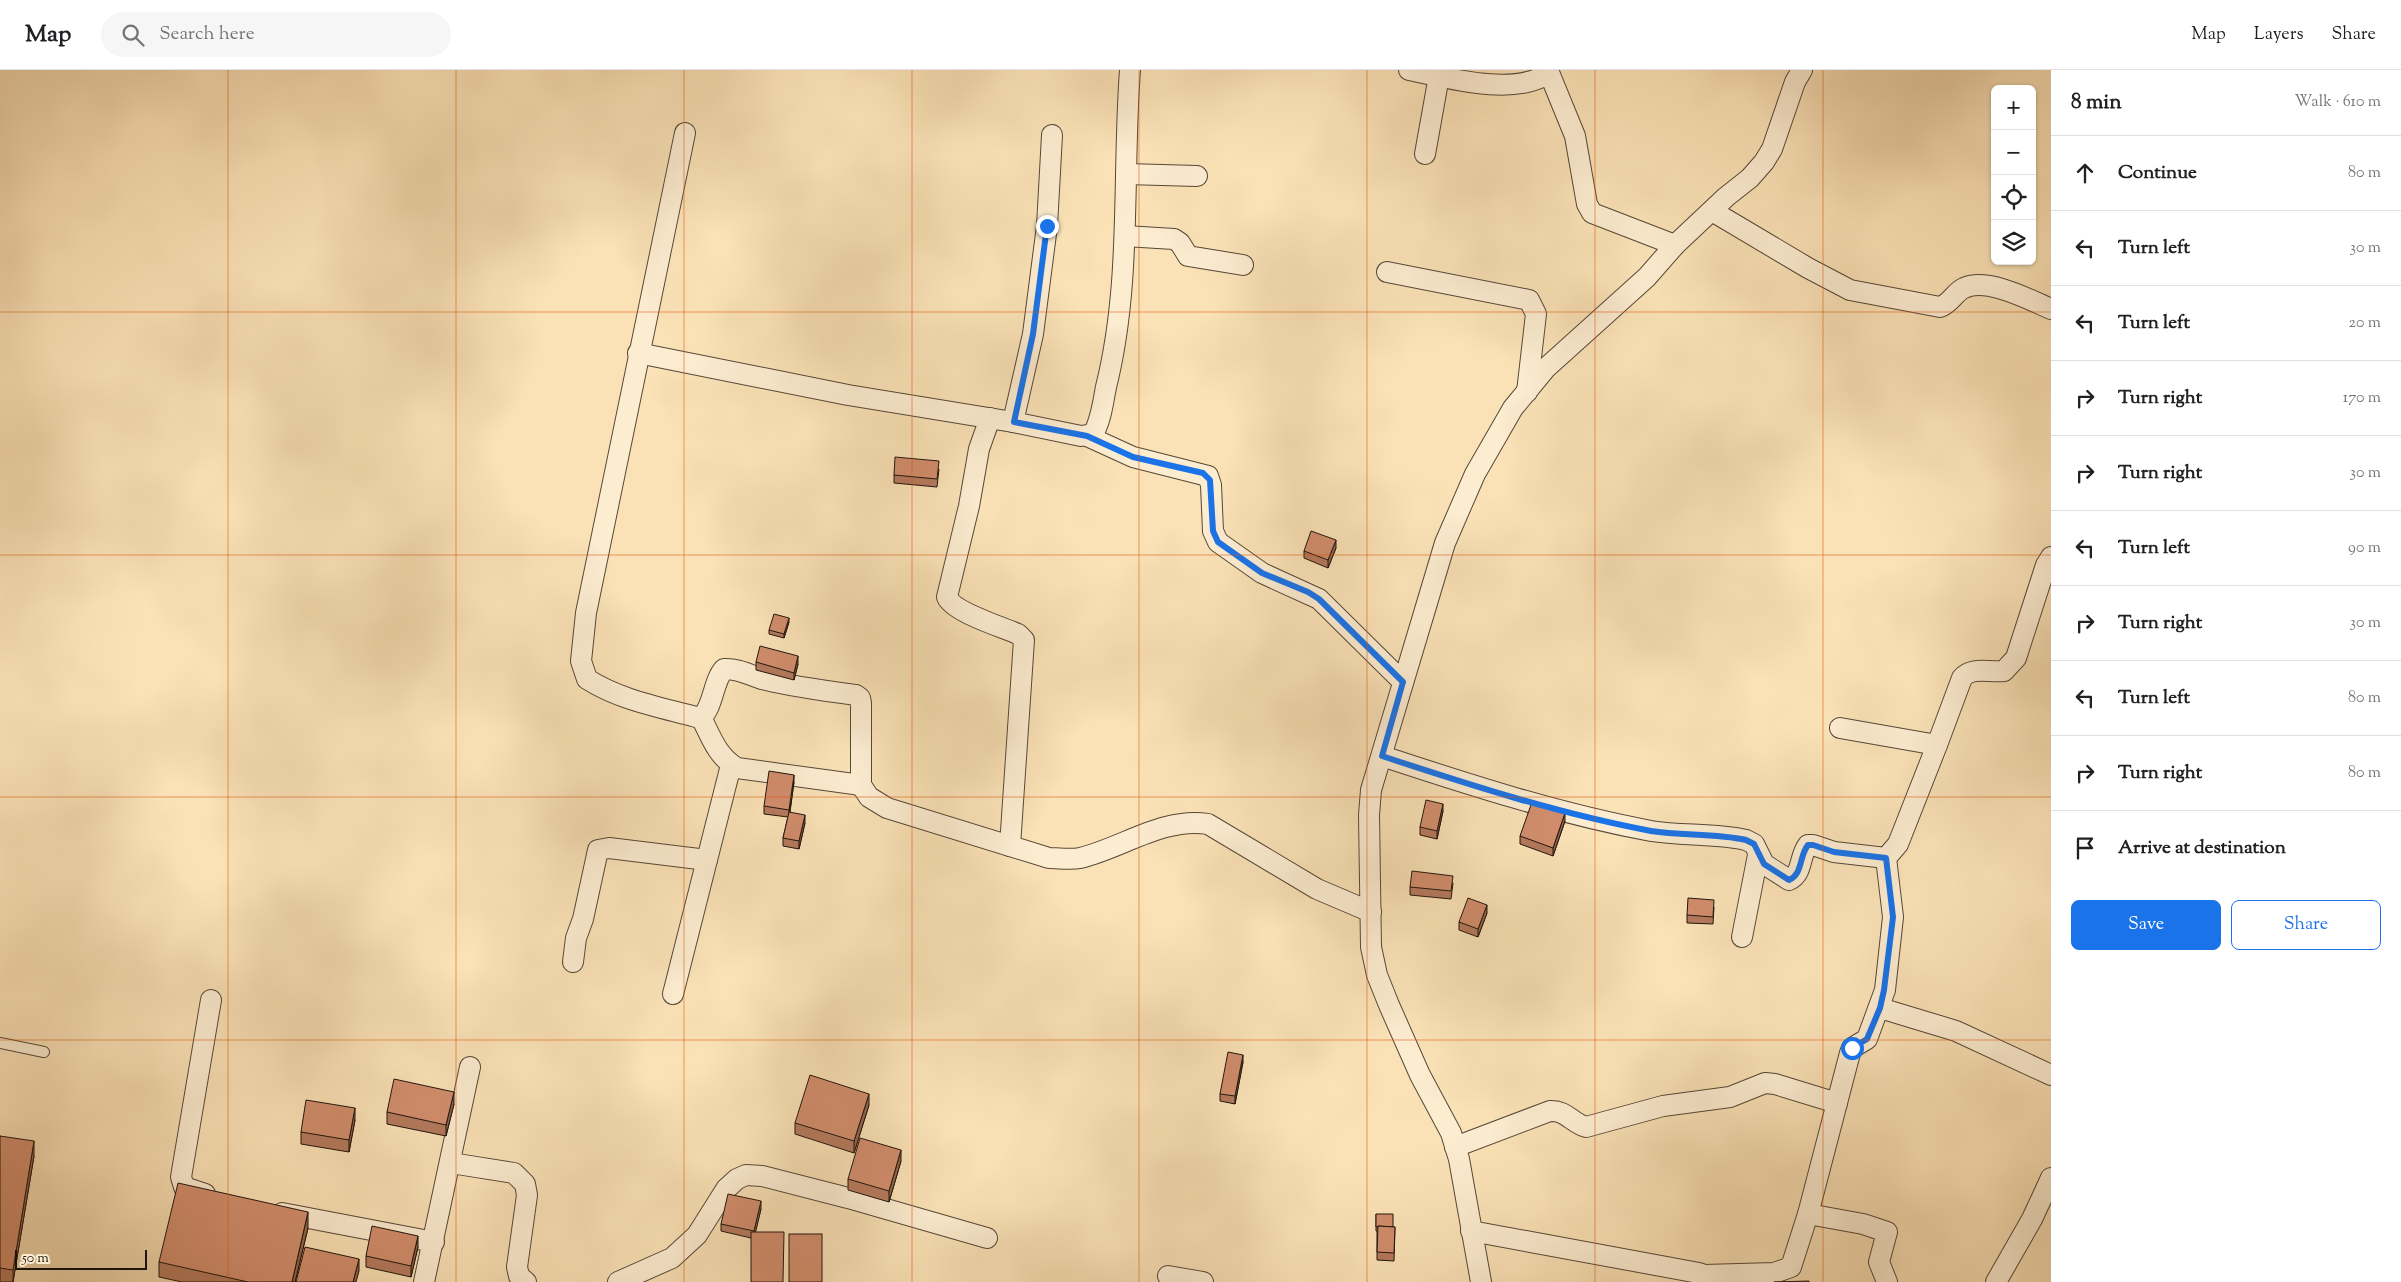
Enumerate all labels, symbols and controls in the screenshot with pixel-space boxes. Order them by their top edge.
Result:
search box [101,12,451,57]
text: Map [25,18,71,52]
icon: search [119,21,147,49]
text: Search here [159,21,255,48]
text: Map [2191,22,2226,48]
text: Layers [2254,22,2304,48]
text: Share [2332,22,2376,48]
map controls [1991,85,2036,265]
button: + [1991,85,2036,130]
text: 8 min [2071,88,2122,118]
text: Walk · 610 m [2294,91,2381,114]
button: − [1991,130,2036,175]
icon: ahead [2071,159,2099,187]
text: Continue [2118,160,2197,187]
text: 80 m [2348,162,2381,185]
button: locate [1991,175,2036,220]
route end [1036,215,1059,238]
button: layers [1991,220,2036,265]
icon: left [2071,234,2099,262]
text: Turn left [2118,235,2190,262]
text: 30 m [2350,237,2381,260]
icon: left [2071,309,2099,337]
text: Turn left [2118,310,2190,337]
text: 20 m [2348,312,2381,335]
icon: right [2071,384,2099,412]
text: Turn right [2118,385,2202,412]
text: 170 m [2343,387,2381,410]
icon: right [2071,459,2099,487]
text: Turn right [2118,460,2202,487]
text: 30 m [2350,462,2381,485]
icon: left [2071,534,2099,562]
text: Turn left [2118,535,2190,562]
text: 90 m [2348,537,2381,560]
icon: right [2071,609,2099,637]
text: Turn right [2118,610,2202,637]
text: 30 m [2350,612,2381,635]
icon: left [2071,684,2099,712]
text: Turn left [2118,685,2190,712]
text: 80 m [2348,687,2381,710]
icon: right [2071,759,2099,787]
text: Turn right [2118,760,2202,787]
text: 80 m [2348,762,2381,785]
icon: arrive [2071,834,2099,862]
text: Arrive at destination [2118,835,2286,862]
button: Save [2071,900,2221,950]
button: Share [2231,900,2381,950]
route start [1841,1037,1864,1060]
scale bar [15,1247,148,1270]
text: 50 m [22,1249,49,1269]

